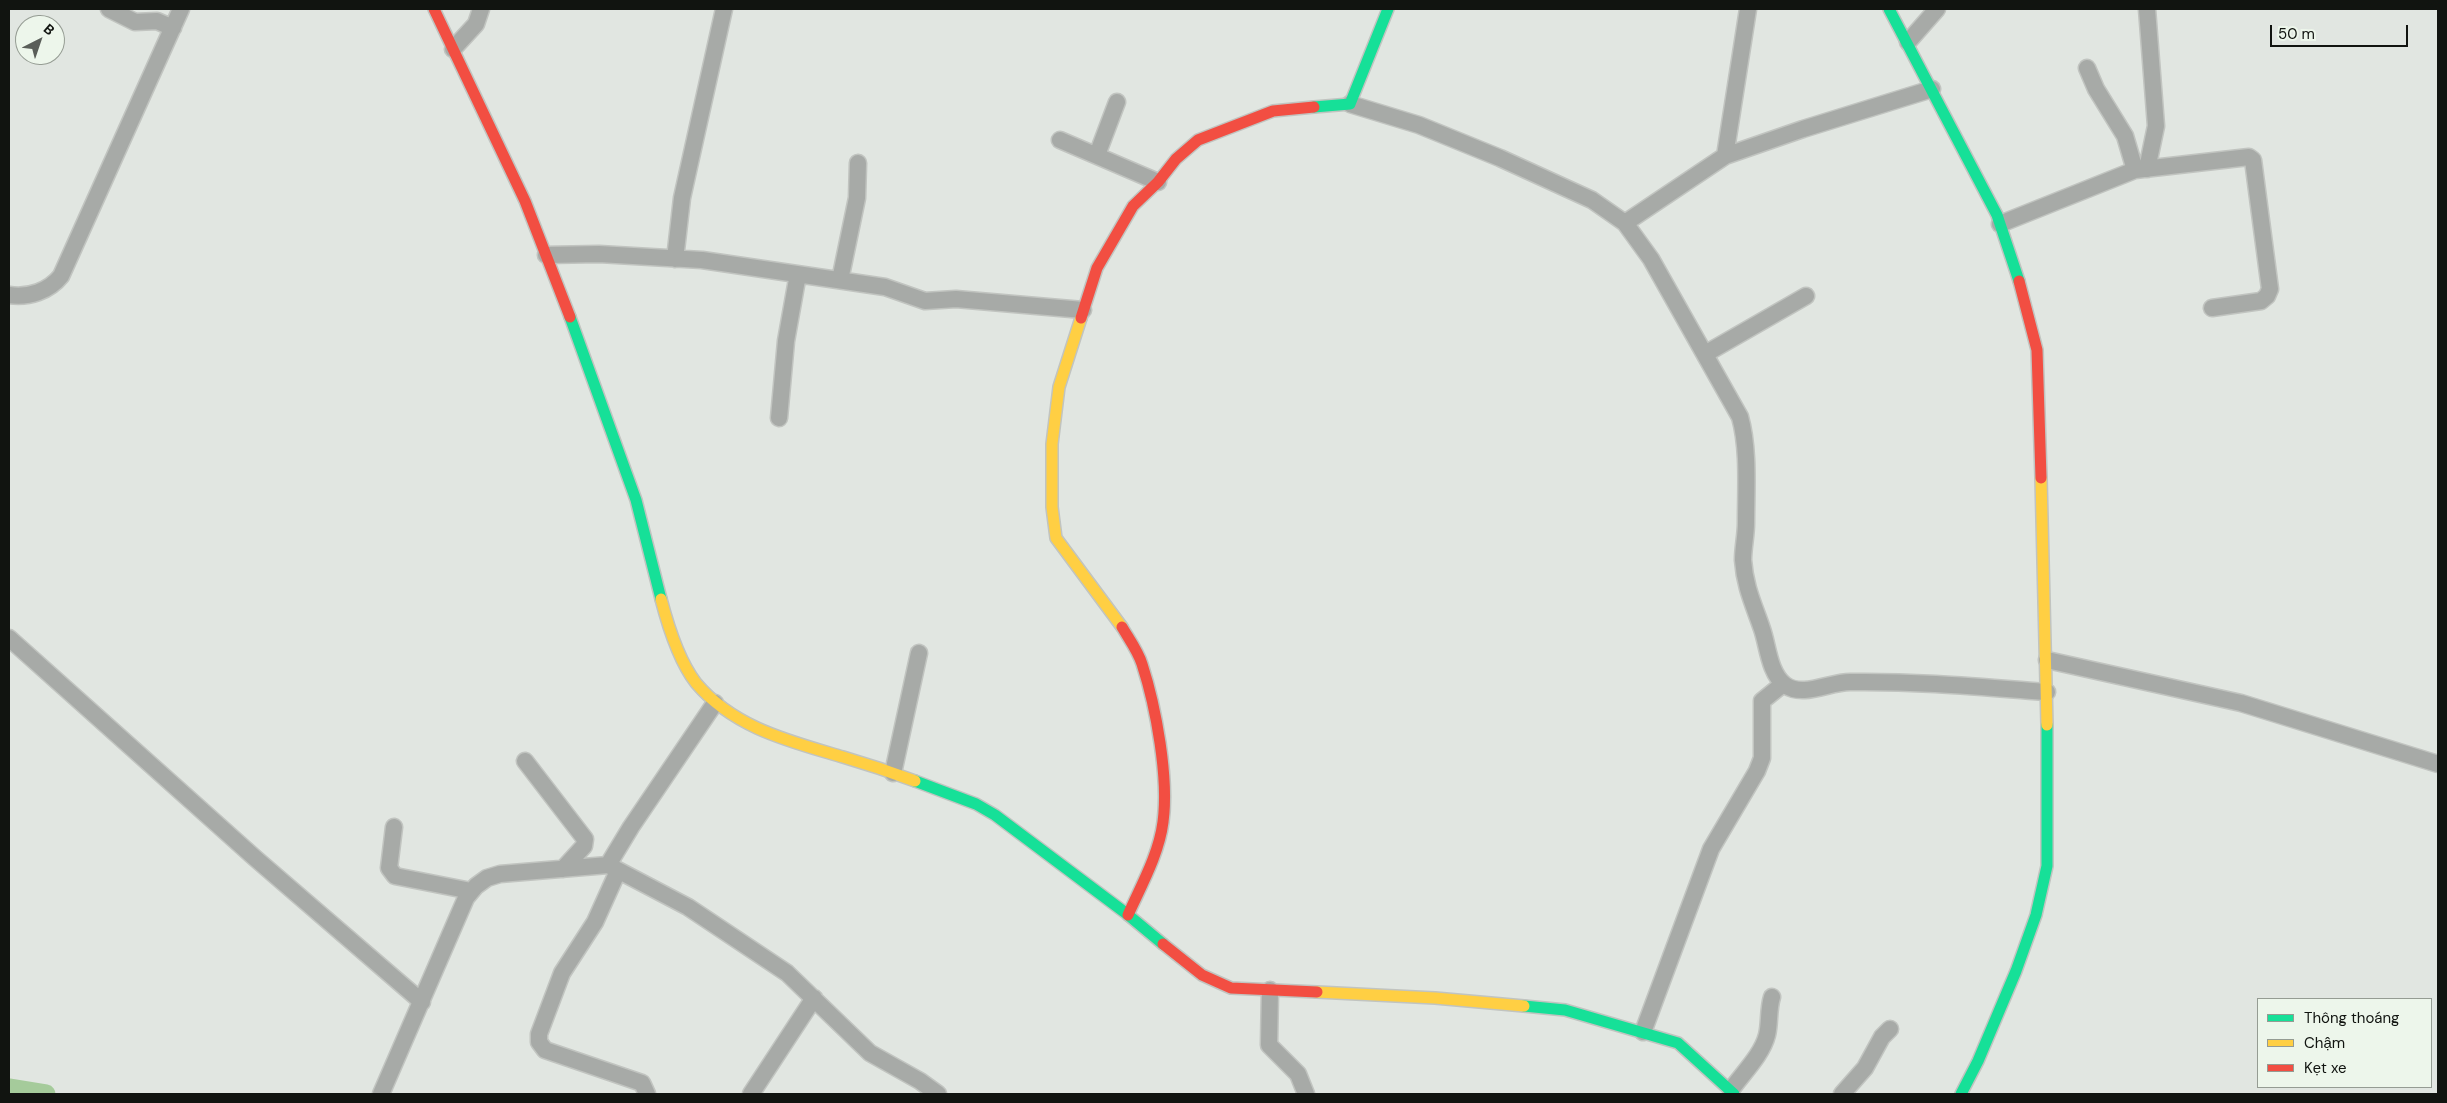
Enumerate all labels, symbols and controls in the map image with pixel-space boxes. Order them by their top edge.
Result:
north arrow [15,15,65,65]
scale bar [2272,15,2410,47]
text: B [40,20,58,39]
text: 50 m [2278,24,2315,44]
legend [2257,998,2432,1088]
text: Thông thoáng [2304,1008,2399,1028]
text: Chậm [2304,1033,2345,1053]
text: Kẹt xe [2304,1058,2347,1078]

